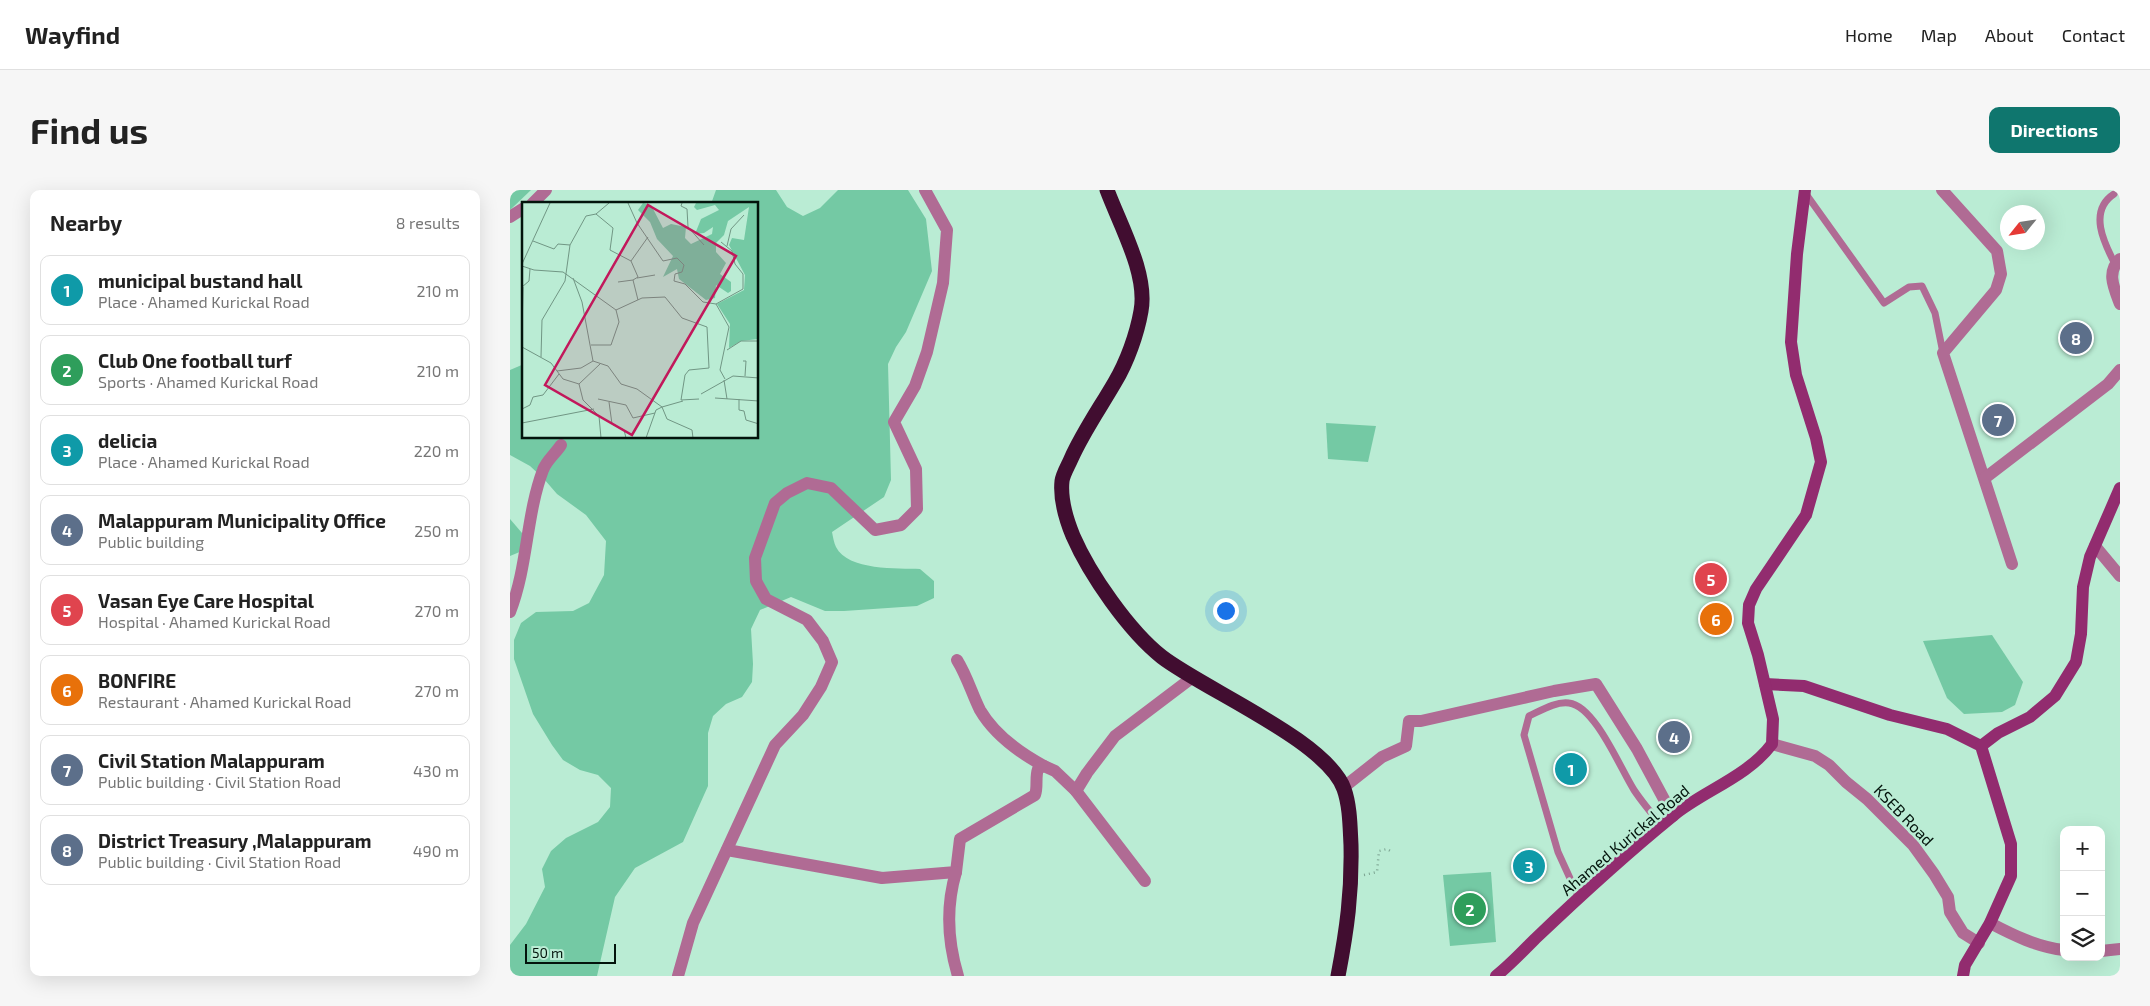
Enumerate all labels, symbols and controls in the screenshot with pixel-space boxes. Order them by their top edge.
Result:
text: Wayfind [25,20,120,49]
text: Home [1845,24,1893,46]
text: Map [1921,24,1957,46]
text: About [1985,24,2034,46]
text: Contact [2062,24,2125,46]
button: Directions [1989,107,2120,153]
text: Find us [30,109,148,151]
inset map [522,202,759,439]
north arrow [2000,205,2045,250]
text: Nearby [50,210,122,235]
text: 8 results [396,213,460,232]
text: municipal bustand hall [98,269,303,292]
text: 1 [64,281,70,300]
text: 210 m [416,281,459,300]
text: Place · Ahamed Kurickal Road [98,292,310,311]
pin: 8 [2060,319,2092,357]
text: Club One football turf [98,349,292,372]
text: 2 [62,361,72,380]
text: 210 m [416,361,459,380]
text: Sports · Ahamed Kurickal Road [98,372,318,391]
pin: 7 [1982,401,2014,439]
text: delicia [98,429,157,452]
text: 3 [62,441,72,460]
text: 220 m [414,441,459,460]
text: Place · Ahamed Kurickal Road [98,452,310,471]
text: Malappuram Municipality Office [98,509,386,532]
text: 4 [62,521,72,540]
text: 250 m [414,521,459,540]
text: Public building [98,532,204,551]
pin: 5 [1695,560,1727,598]
text: Vasan Eye Care Hospital [98,589,314,612]
your location [1213,598,1239,624]
pin: 6 [1700,600,1732,638]
text: 5 [63,601,71,620]
text: 270 m [415,601,459,620]
text: Hospital · Ahamed Kurickal Road [98,612,331,631]
text: BONFIRE [98,669,176,692]
text: 6 [62,681,72,700]
text: 270 m [415,681,459,700]
text: Restaurant · Ahamed Kurickal Road [98,692,351,711]
pin: 4 [1658,718,1690,756]
text: Civil Station Malappuram [98,749,325,772]
pin: 1 [1555,750,1587,788]
text: 7 [63,761,71,780]
text: 430 m [413,761,459,780]
text: Public building · Civil Station Road [98,772,341,791]
street label: Ahamed Kurickal Road [1557,780,1693,899]
street label: KSEB Road [1871,780,1938,849]
map controls [2060,826,2105,961]
button: + [2060,826,2105,871]
text: District Treasury ,Malappuram [98,829,372,852]
text: 8 [62,841,72,860]
text: 490 m [413,841,459,860]
pin: 3 [1513,847,1545,885]
text: Public building · Civil Station Road [98,852,341,871]
button: − [2060,871,2105,916]
pin: 2 [1454,890,1486,928]
button: layers [2060,916,2105,961]
scale bar [525,941,616,964]
text: 50 m [532,944,563,961]

